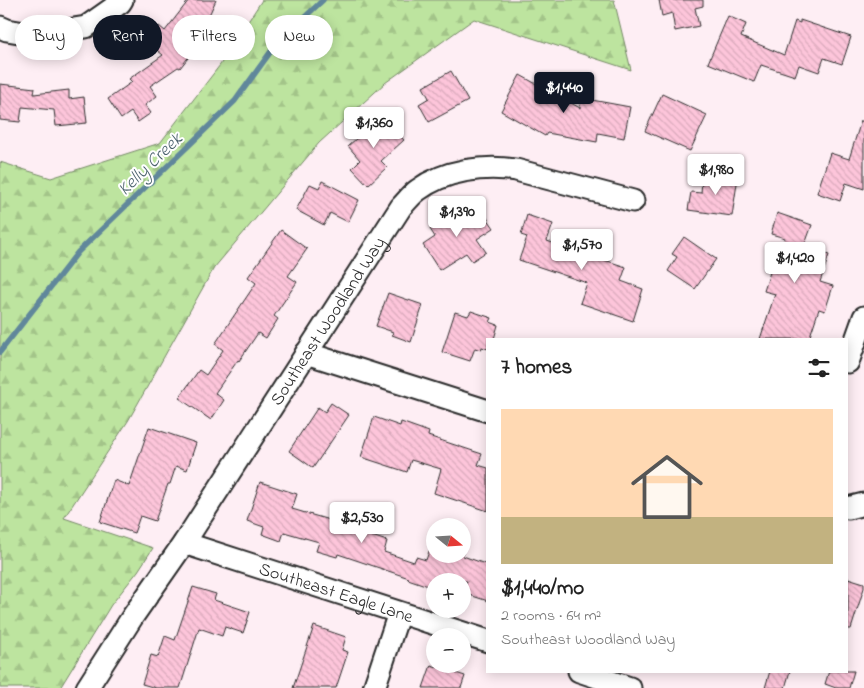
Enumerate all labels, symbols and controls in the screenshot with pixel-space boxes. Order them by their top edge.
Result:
chip: Buy [15,15,83,60]
chip: Rent [93,15,162,60]
chip: Filters [172,15,255,60]
chip: New [265,15,333,60]
pin: $1,440 [523,72,605,114]
text: $1,440 [545,76,583,100]
pin: $1,360 [333,106,415,149]
text: $1,360 [355,111,393,135]
water label: Kelly Creek [112,126,190,203]
pin: $1,980 [675,154,757,196]
text: $1,980 [698,158,734,182]
pin: $1,390 [416,196,498,238]
text: $1,390 [439,200,475,224]
pin: $1,570 [541,228,623,271]
street label: Southeast Woodland Way [265,232,393,411]
text: $1,570 [562,233,602,257]
pin: $1,420 [754,242,836,284]
text: $1,420 [776,246,814,270]
text: 7 homes [501,353,572,383]
icon: filters [805,354,833,382]
icon: home [622,442,712,532]
pin: $2,530 [321,502,403,544]
text: $2,530 [340,506,384,530]
north arrow [426,518,471,562]
map controls [426,518,471,673]
street label: Southeast Eagle Lane [255,557,417,631]
button: + [426,573,471,618]
text: $1,440/mo [501,574,584,604]
text: 2 rooms · 64 m² [501,604,601,628]
button: − [426,628,471,673]
text: Southeast Woodland Way [501,628,675,652]

